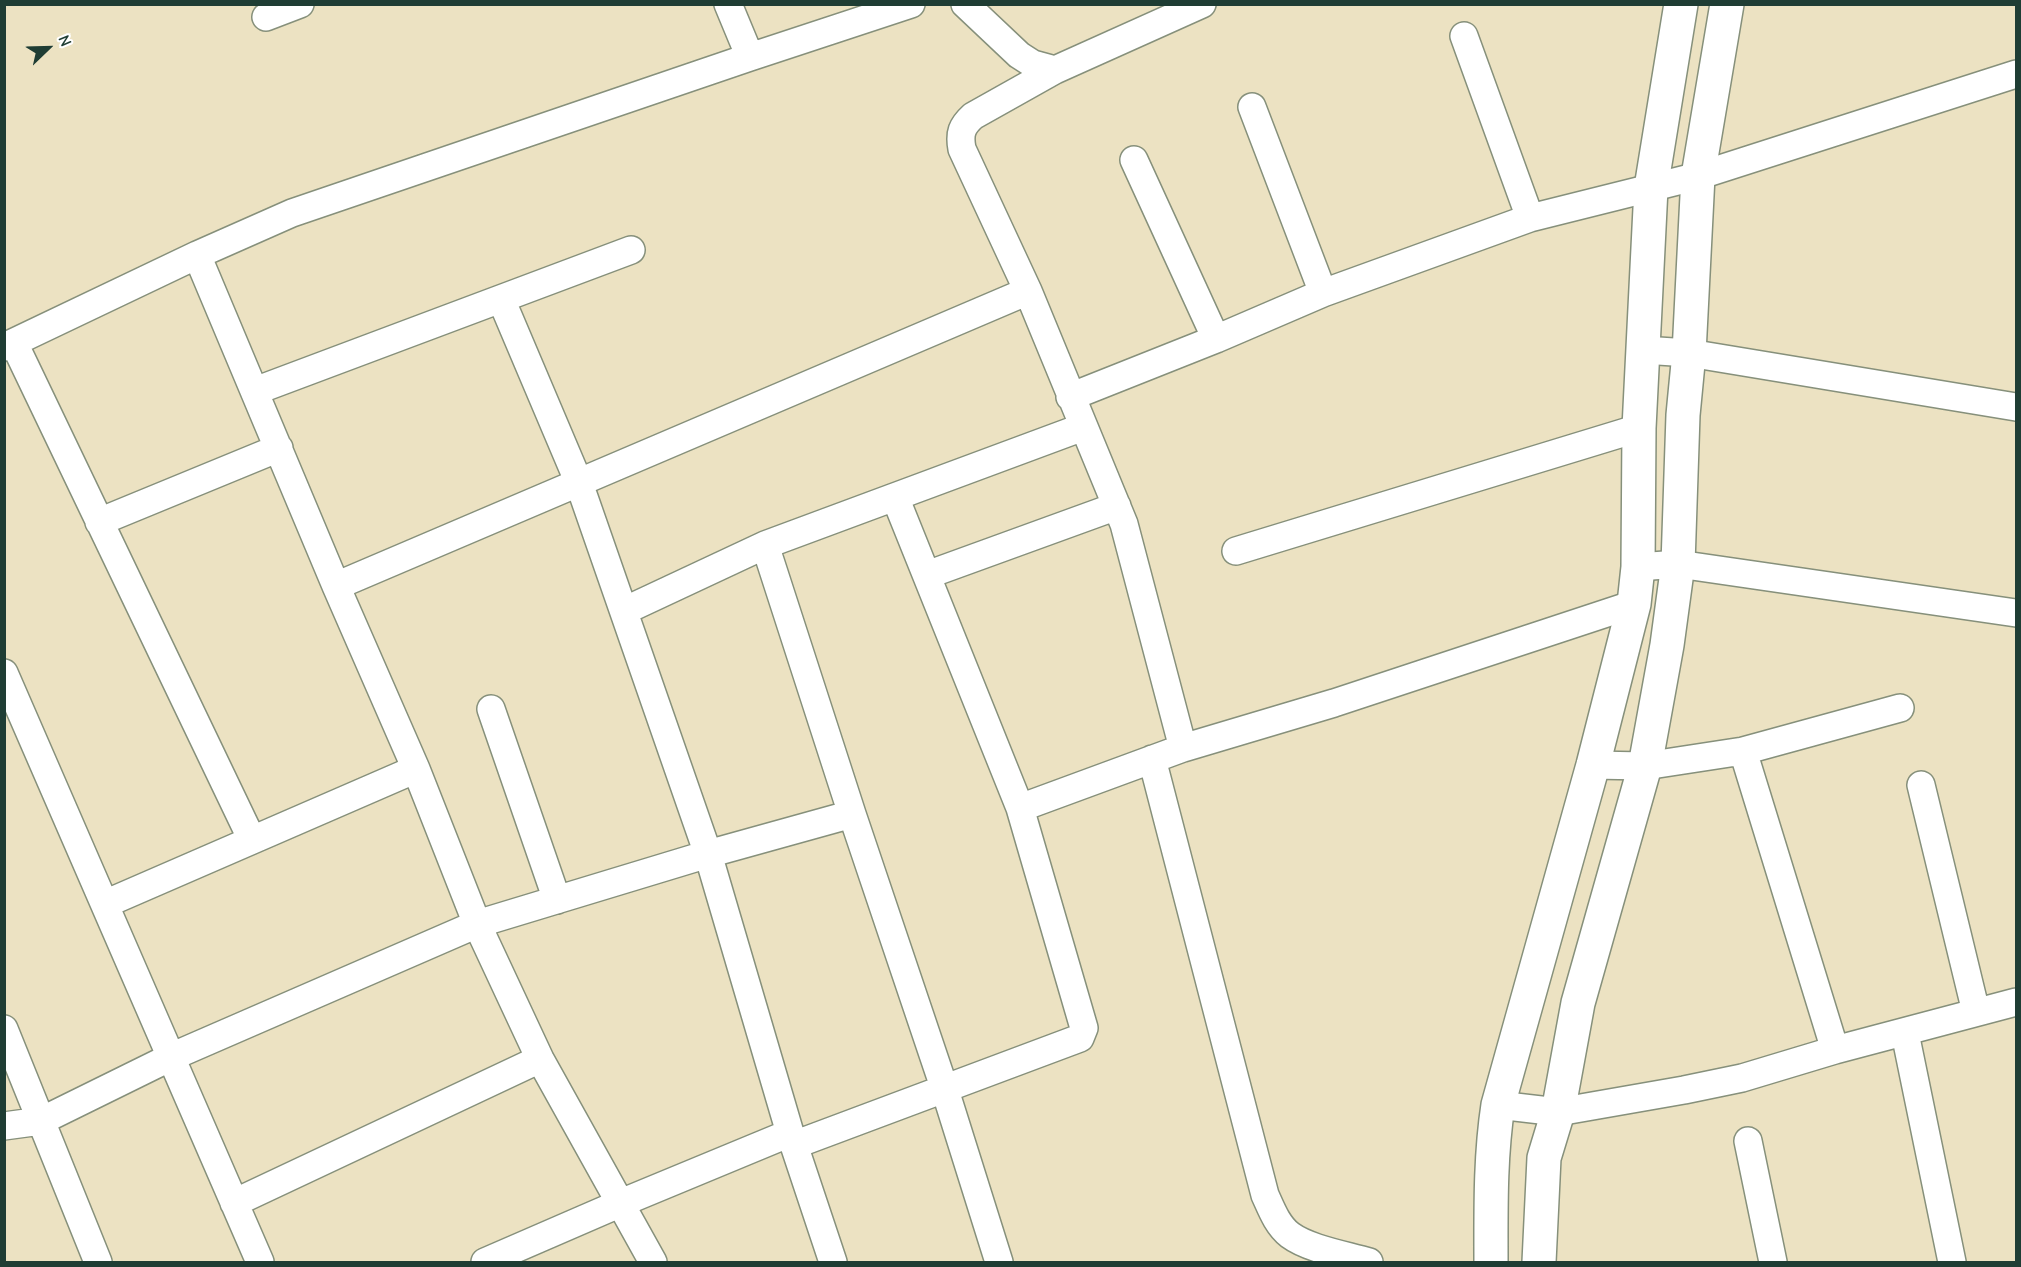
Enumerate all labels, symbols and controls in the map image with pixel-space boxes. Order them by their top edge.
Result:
north arrow [18,18,78,78]
text: N [54,33,75,49]

